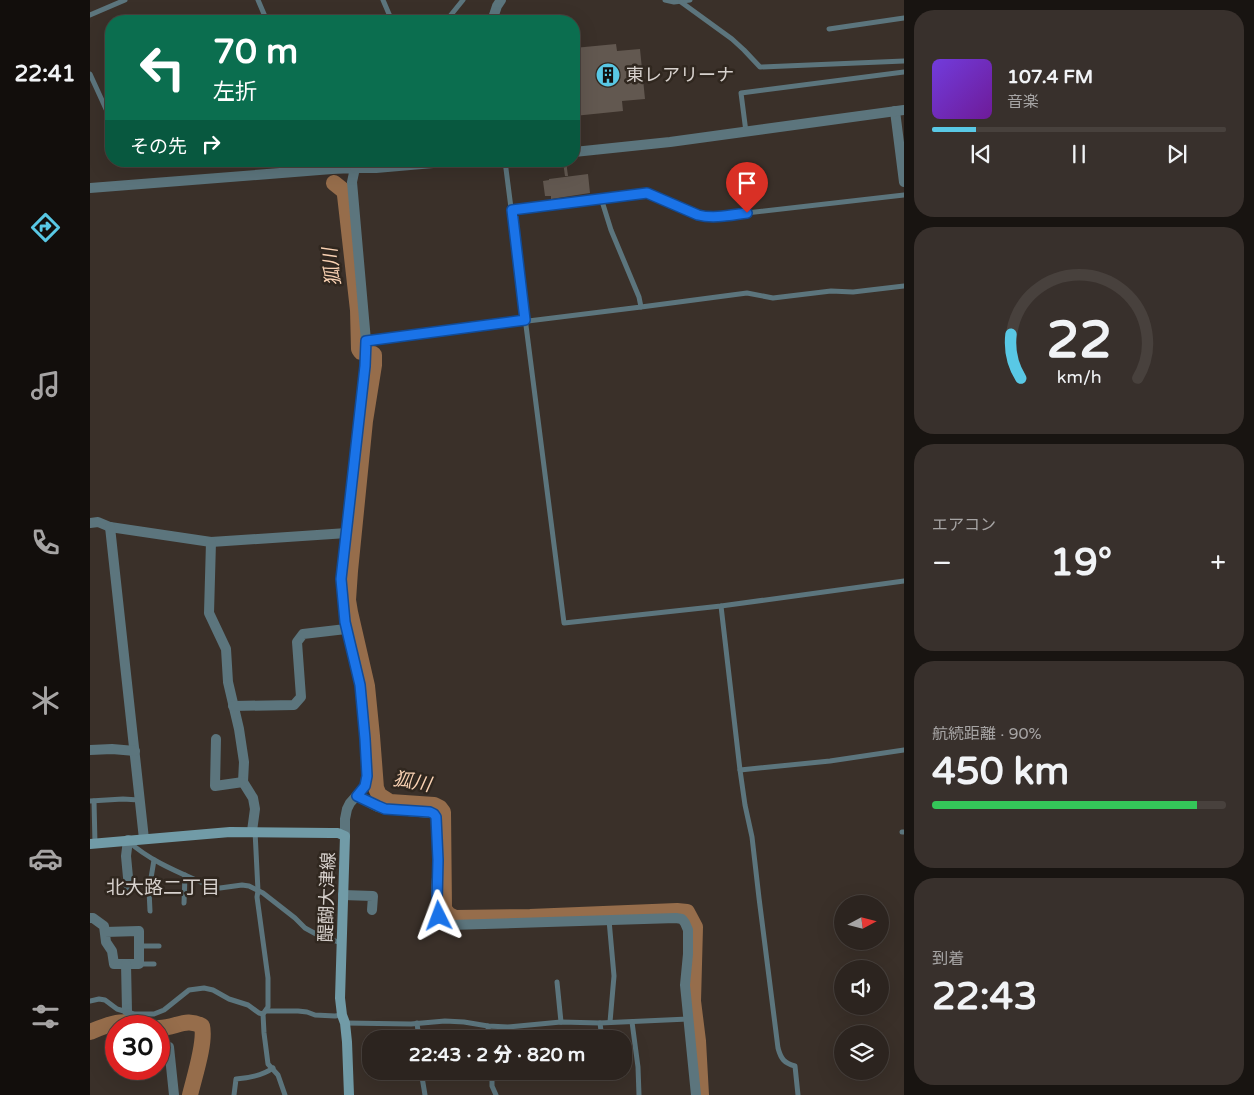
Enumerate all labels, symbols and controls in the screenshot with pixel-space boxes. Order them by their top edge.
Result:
text: 70 m [213,31,298,73]
icon: left [130,35,195,100]
text: 22:41 [15,61,75,87]
building icon: 東レアリーナ [595,62,621,88]
place label: 東レアリーナ [626,64,734,86]
text: 107.4 FM [1007,66,1093,88]
text: 左折 [213,79,257,105]
text: 音楽 [1007,92,1039,112]
icon: right [197,130,225,158]
text: その先 [130,136,187,158]
icon: previous [967,140,995,168]
icon: pause [1065,140,1093,168]
icon: next [1163,140,1191,168]
pin [726,162,768,213]
icon: arrive [733,169,761,197]
icon: directions [28,210,63,245]
water label: 狐川 [319,245,345,287]
text: 22 [1046,309,1112,372]
text: km/h [1057,367,1101,388]
icon: music [28,368,63,403]
text: エアコン [932,515,996,535]
icon: phone [28,525,63,560]
text: 19° [1050,540,1112,586]
text: − [932,546,952,580]
text: + [1210,546,1226,580]
icon: climate [28,683,63,718]
text: 航続距離 · 90% [932,724,1042,744]
text: 450 km [932,749,1069,795]
water label: 狐川 [391,768,435,796]
icon: car [28,841,63,876]
street label: 醍醐大津線 [314,852,340,942]
district label: 北大路二丁目 [106,877,220,899]
position arrow [412,889,464,941]
north arrow [834,895,889,950]
map controls [834,895,889,1080]
text: 到着 [932,949,964,969]
button: sound [834,960,889,1015]
text: 22:43 [932,974,1037,1020]
icon: filters [28,999,63,1034]
speed limit sign: 30 [105,1015,170,1080]
button: layers [834,1025,889,1080]
text: 22:43 · 2 分 · 820 m [409,1044,585,1066]

